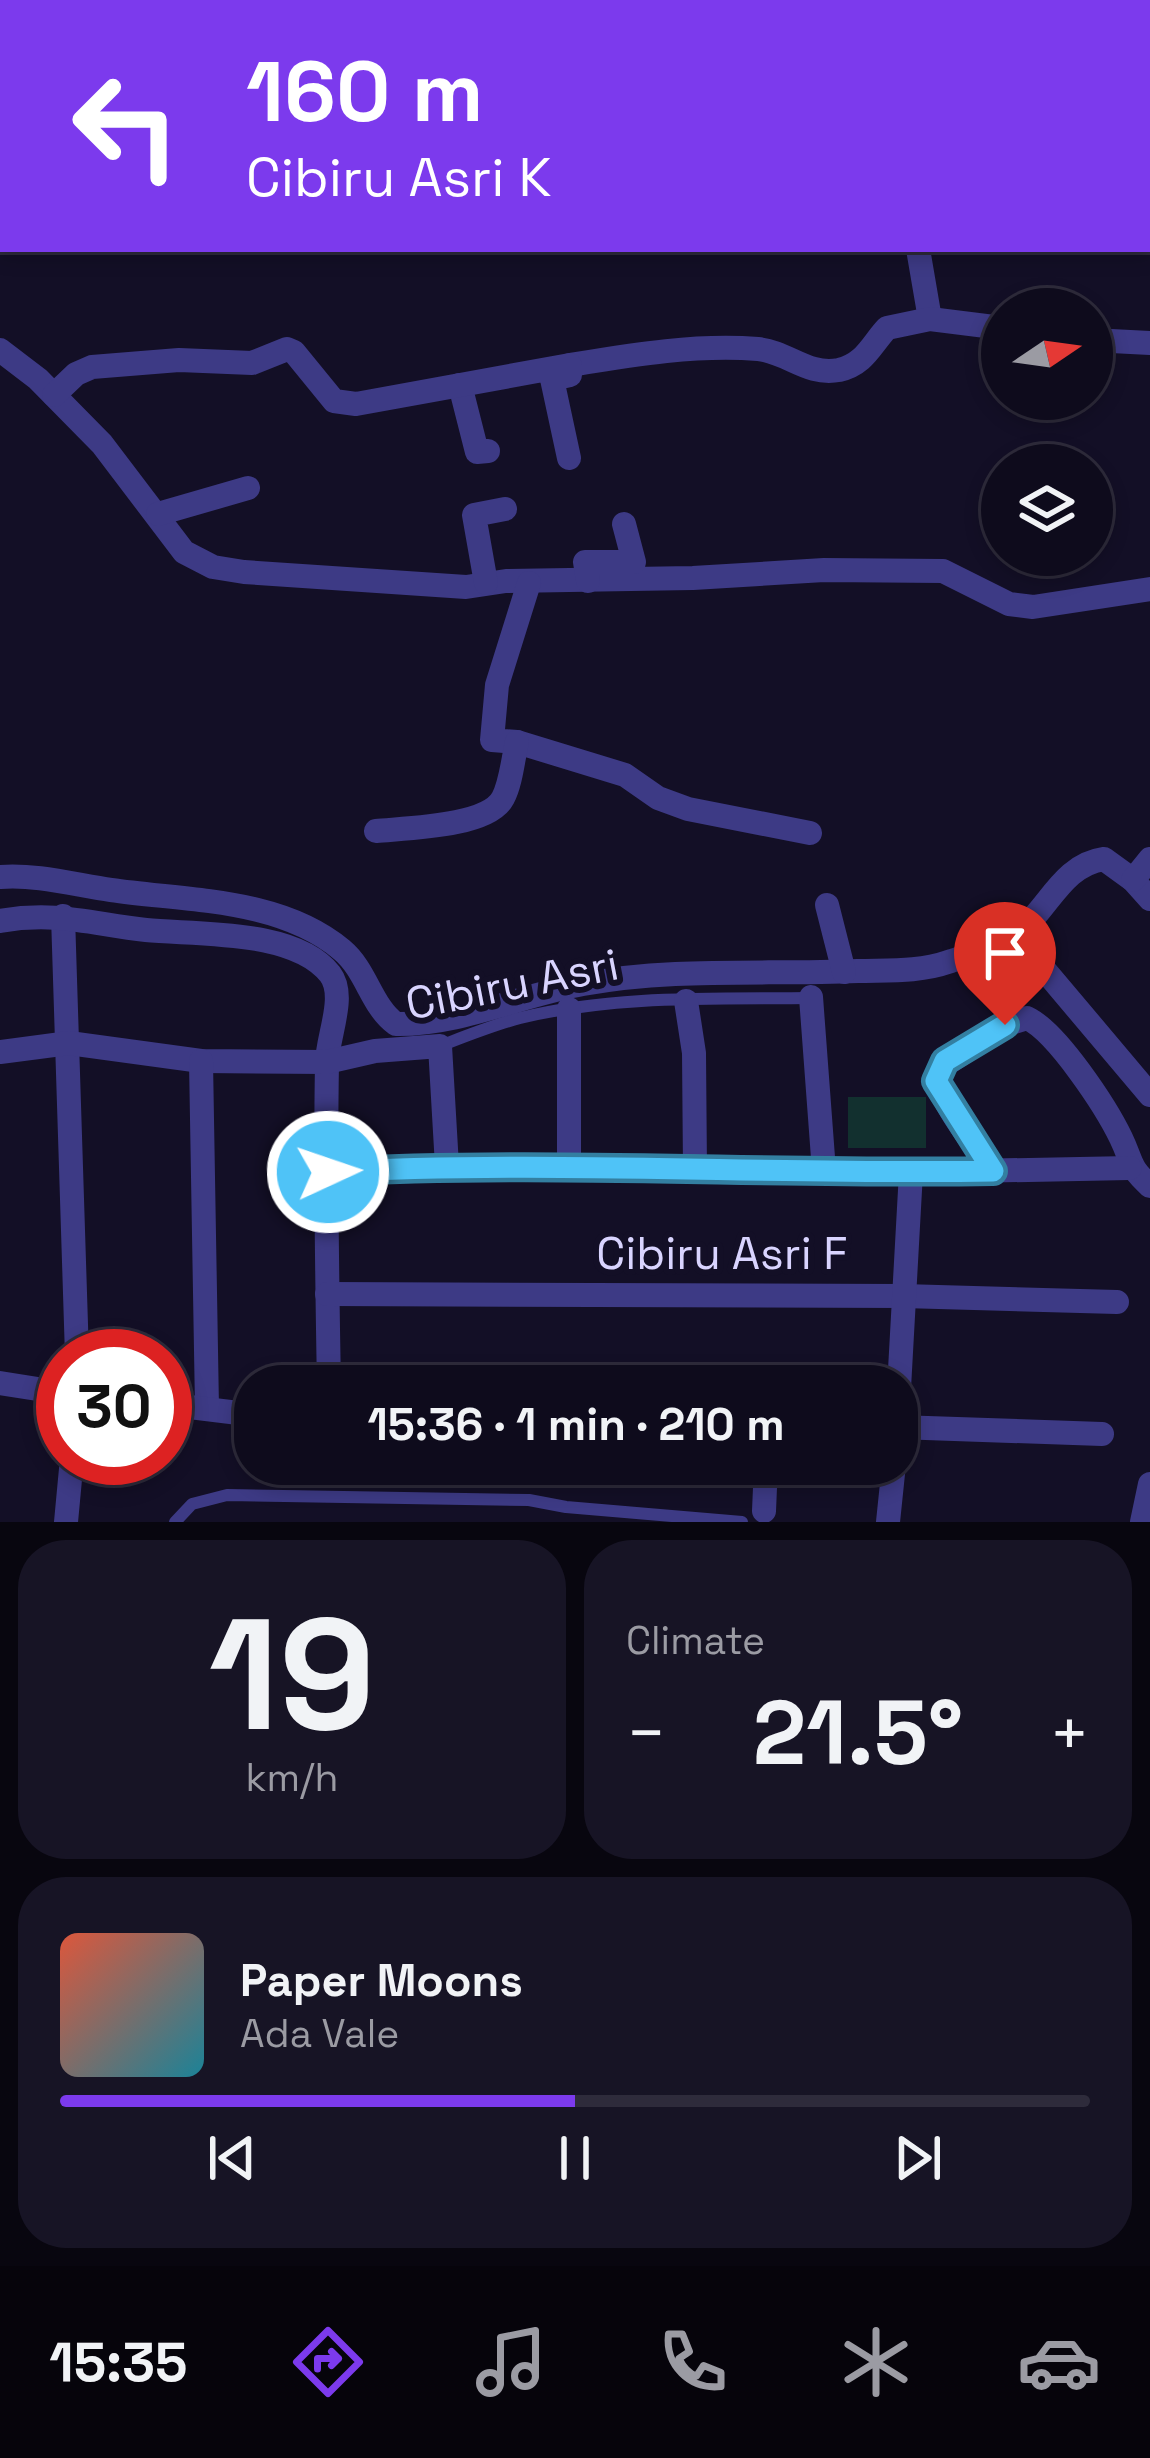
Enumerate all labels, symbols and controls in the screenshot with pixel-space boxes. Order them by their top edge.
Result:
text: 160 m [246,38,483,146]
icon: left [48,48,204,204]
text: Cibiru Asri K [246,143,551,212]
north arrow [981,288,1113,420]
map controls [981,288,1113,576]
button: layers [981,444,1113,576]
pin [954,902,1056,1025]
icon: arrive [972,920,1038,986]
street label: Cibiru Asri [401,935,623,1033]
position arrow [265,1109,391,1235]
street label: Cibiru Asri F [596,1225,848,1282]
speed limit sign: 30 [36,1329,192,1485]
text: 15:36 · 1 min · 210 m [367,1396,785,1453]
text: 19 [209,1575,375,1775]
text: Climate [626,1616,765,1665]
text: 21.5° [753,1675,963,1790]
text: − [626,1691,667,1775]
text: + [1049,1691,1090,1775]
text: km/h [246,1753,338,1802]
text: Paper Moons [240,1952,523,2009]
text: Ada Vale [240,2009,399,2058]
icon: previous [199,2125,265,2191]
icon: pause [542,2125,608,2191]
icon: next [885,2125,951,2191]
icon: directions [286,2320,370,2404]
icon: music [469,2320,553,2404]
icon: phone [651,2320,735,2404]
icon: climate [834,2320,918,2404]
icon: car [1017,2320,1101,2404]
text: 15:35 [49,2328,187,2397]

